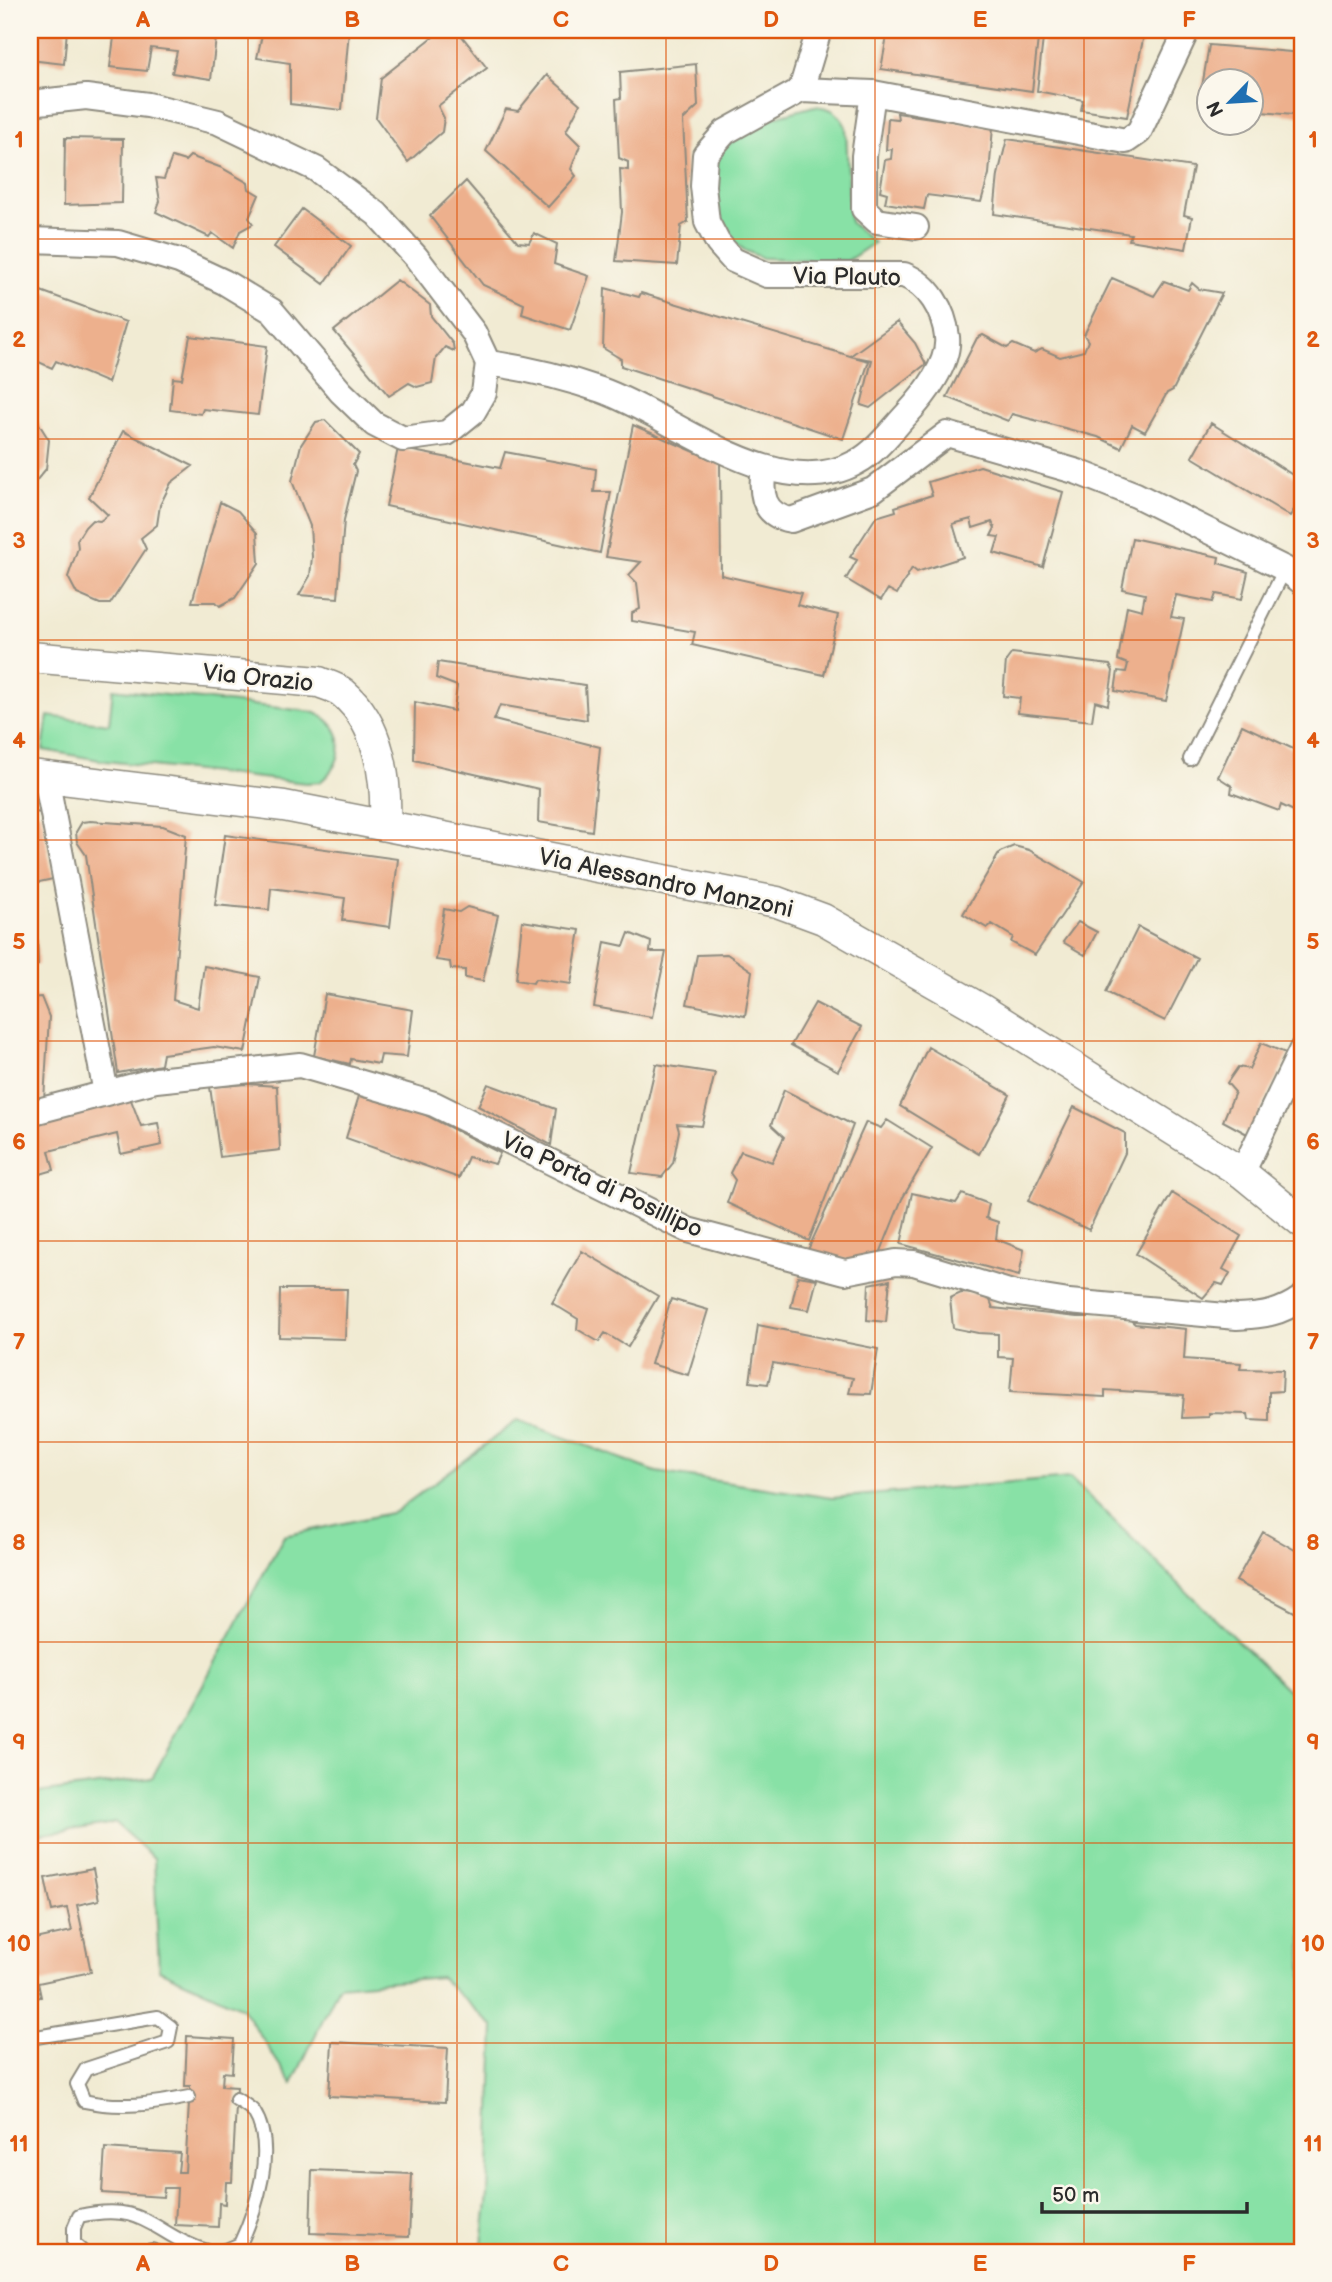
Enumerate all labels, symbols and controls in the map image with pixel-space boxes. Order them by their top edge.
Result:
text: A [135,6,151,34]
text: B [344,6,360,34]
text: C [553,6,569,34]
text: D [763,6,779,34]
text: E [973,6,988,34]
text: F [1182,6,1196,34]
north arrow [1196,66,1266,136]
text: N [1203,97,1229,120]
text: 1 [14,126,24,154]
text: 1 [1308,126,1318,154]
street label: Via Plauto [793,262,901,292]
text: 2 [12,326,26,354]
text: 2 [1306,326,1320,354]
text: 3 [12,527,26,555]
text: 3 [1306,527,1320,555]
street label: Via Orazio [201,658,315,698]
text: 4 [12,727,26,755]
text: 4 [1306,727,1320,755]
street label: Via Alessandro Manzoni [536,842,796,924]
text: 5 [12,928,26,956]
text: 5 [1306,928,1320,956]
street label: Via Porta di Posillipo [497,1126,707,1244]
text: 6 [12,1128,26,1156]
text: 6 [1306,1128,1320,1156]
text: 7 [13,1328,26,1356]
text: 7 [1307,1328,1320,1356]
text: 8 [12,1529,26,1557]
text: 8 [1306,1529,1320,1557]
text: 9 [12,1729,26,1757]
text: 9 [1306,1729,1320,1757]
text: 10 [7,1930,31,1958]
text: 10 [1301,1930,1325,1958]
text: 11 [9,2130,29,2158]
text: 11 [1303,2130,1323,2158]
scale bar [1042,2170,1246,2214]
text: 50 m [1052,2183,1099,2208]
text: A [135,2250,151,2278]
text: B [344,2250,360,2278]
text: C [553,2250,569,2278]
text: D [763,2250,779,2278]
text: E [973,2250,988,2278]
text: F [1182,2250,1196,2278]

